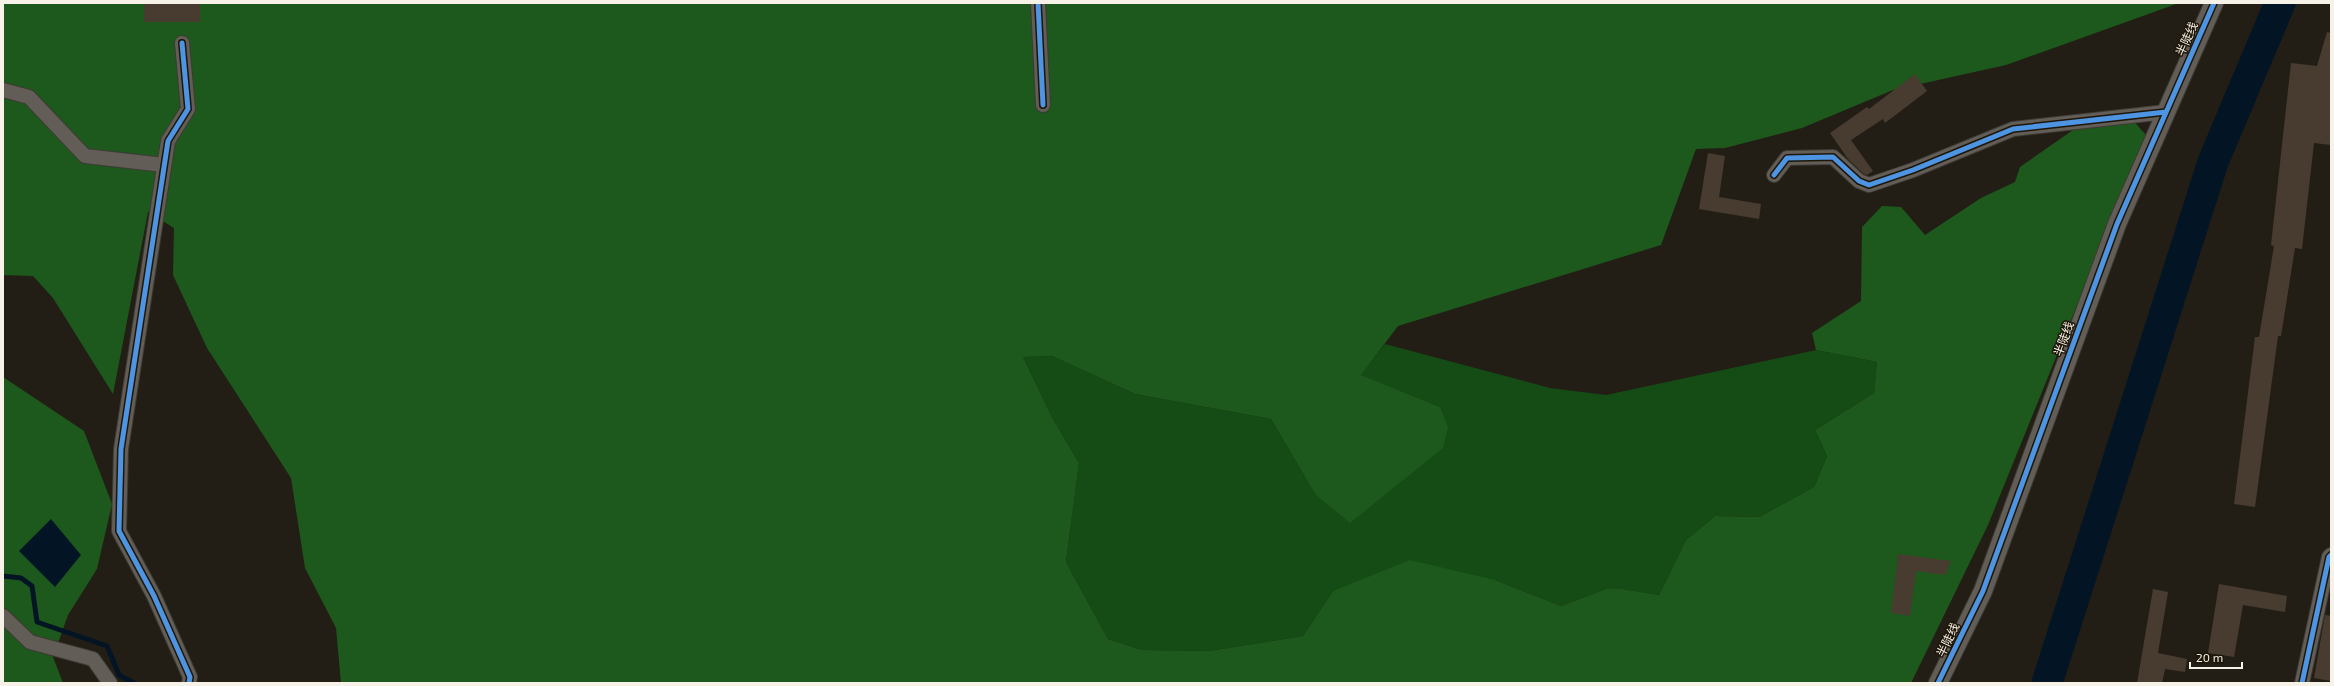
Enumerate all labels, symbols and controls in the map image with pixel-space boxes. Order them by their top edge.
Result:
street label: 半陡线 [2172,19,2200,58]
street label: 半陡线 [2050,319,2076,358]
street label: 半陡线 [1933,620,1961,659]
scale bar [2190,644,2242,670]
text: 20 m [2196,650,2223,664]

